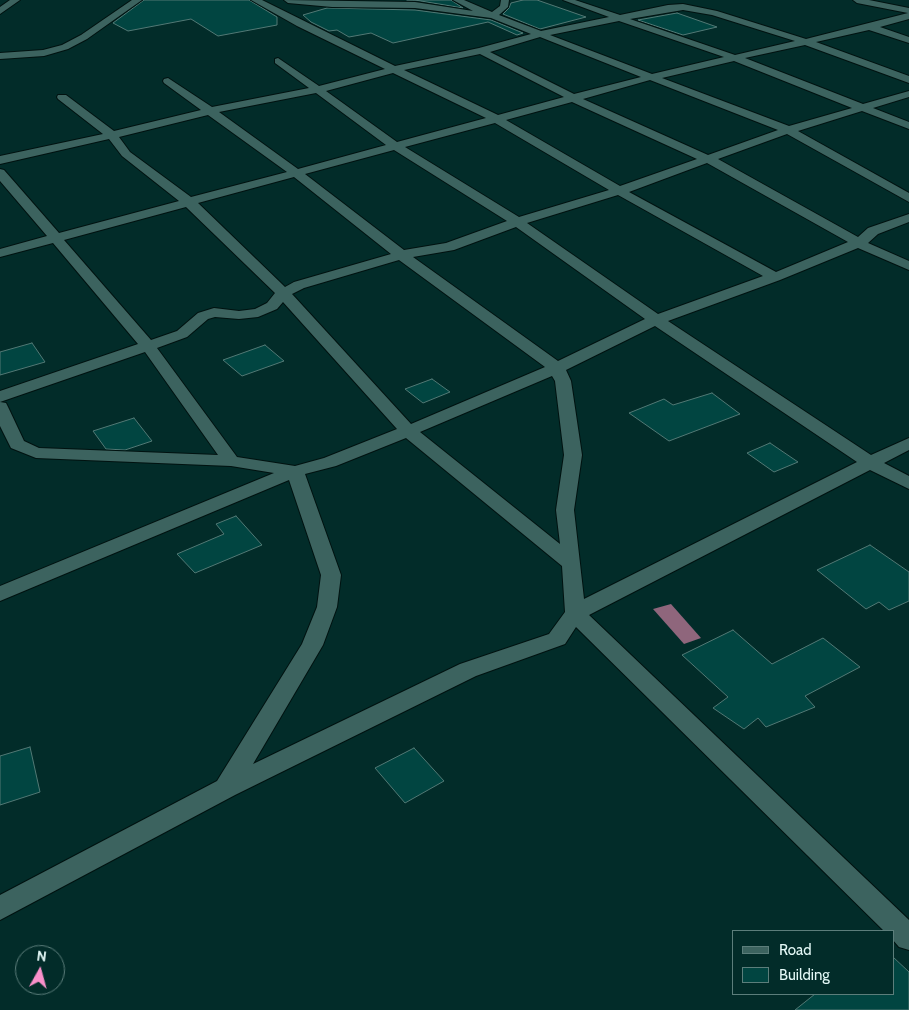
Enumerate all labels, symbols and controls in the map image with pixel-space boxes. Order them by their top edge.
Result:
legend [732,930,894,995]
text: Road [779,941,812,959]
north arrow [15,945,65,995]
text: N [36,947,48,966]
text: Building [779,966,830,984]

